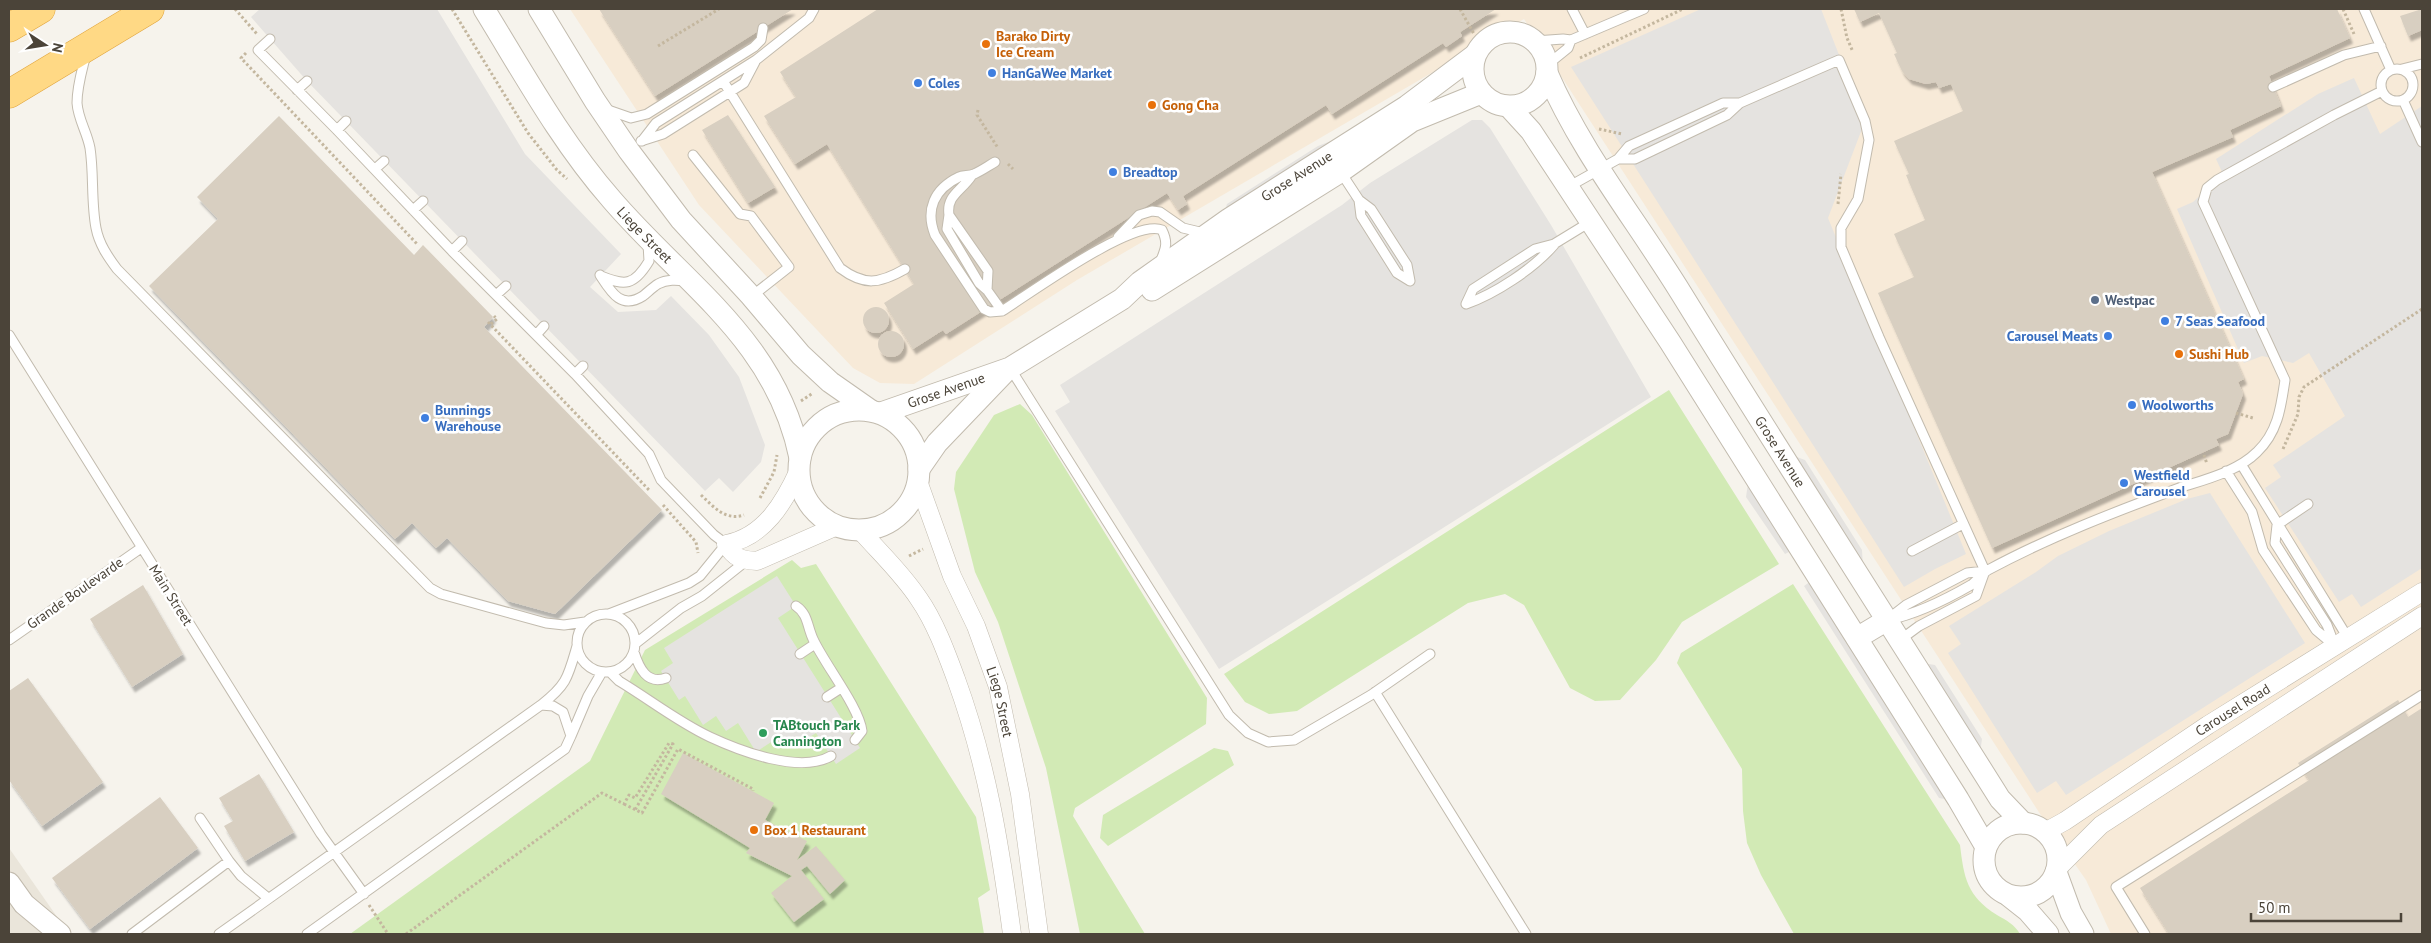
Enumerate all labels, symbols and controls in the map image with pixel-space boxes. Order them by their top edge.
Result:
north arrow [20,20,70,70]
place label: Barako Dirty Ice Cream [996,27,1071,61]
marker: Barako Dirty Ice Cream [980,38,992,50]
text: N [48,41,67,54]
place label: HanGaWee Market [1002,64,1112,82]
marker: HanGaWee Market [986,67,998,79]
place label: Coles [928,74,960,92]
marker: Coles [912,77,924,89]
place label: Gong Cha [1162,96,1219,114]
marker: Gong Cha [1146,99,1158,111]
street label: Grose Avenue [1258,147,1336,205]
place label: Breadtop [1123,163,1178,181]
marker: Breadtop [1107,166,1119,178]
street label: Liege Street [613,203,676,267]
place label: Westpac [2105,291,2155,309]
marker: Westpac [2089,294,2101,306]
place label: 7 Seas Seafood [2175,312,2265,330]
marker: 7 Seas Seafood [2159,315,2171,327]
place label: Carousel Meats [2007,327,2098,345]
marker: Carousel Meats [2102,330,2114,342]
place label: Sushi Hub [2189,345,2249,363]
marker: Sushi Hub [2173,348,2185,360]
street label: Grose Avenue [905,368,987,412]
place label: Woolworths [2142,396,2214,414]
marker: Woolworths [2126,399,2138,411]
place label: Bunnings Warehouse [435,401,501,435]
marker: Bunnings Warehouse [419,412,431,424]
street label: Grose Avenue [1751,413,1809,491]
place label: Westfield Carousel [2134,466,2190,500]
marker: Westfield Carousel [2118,477,2130,489]
street label: Grande Boulevarde [23,553,127,633]
street label: Main Street [145,561,197,629]
street label: Liege Street [982,664,1017,739]
street label: Carousel Road [2192,680,2273,740]
place label: TABtouch Park Cannington [773,716,860,750]
marker: TABtouch Park Cannington [757,727,769,739]
place label: Box 1 Restaurant [764,821,866,839]
marker: Box 1 Restaurant [748,824,760,836]
scale bar [2251,890,2401,922]
text: 50 m [2258,898,2291,917]

